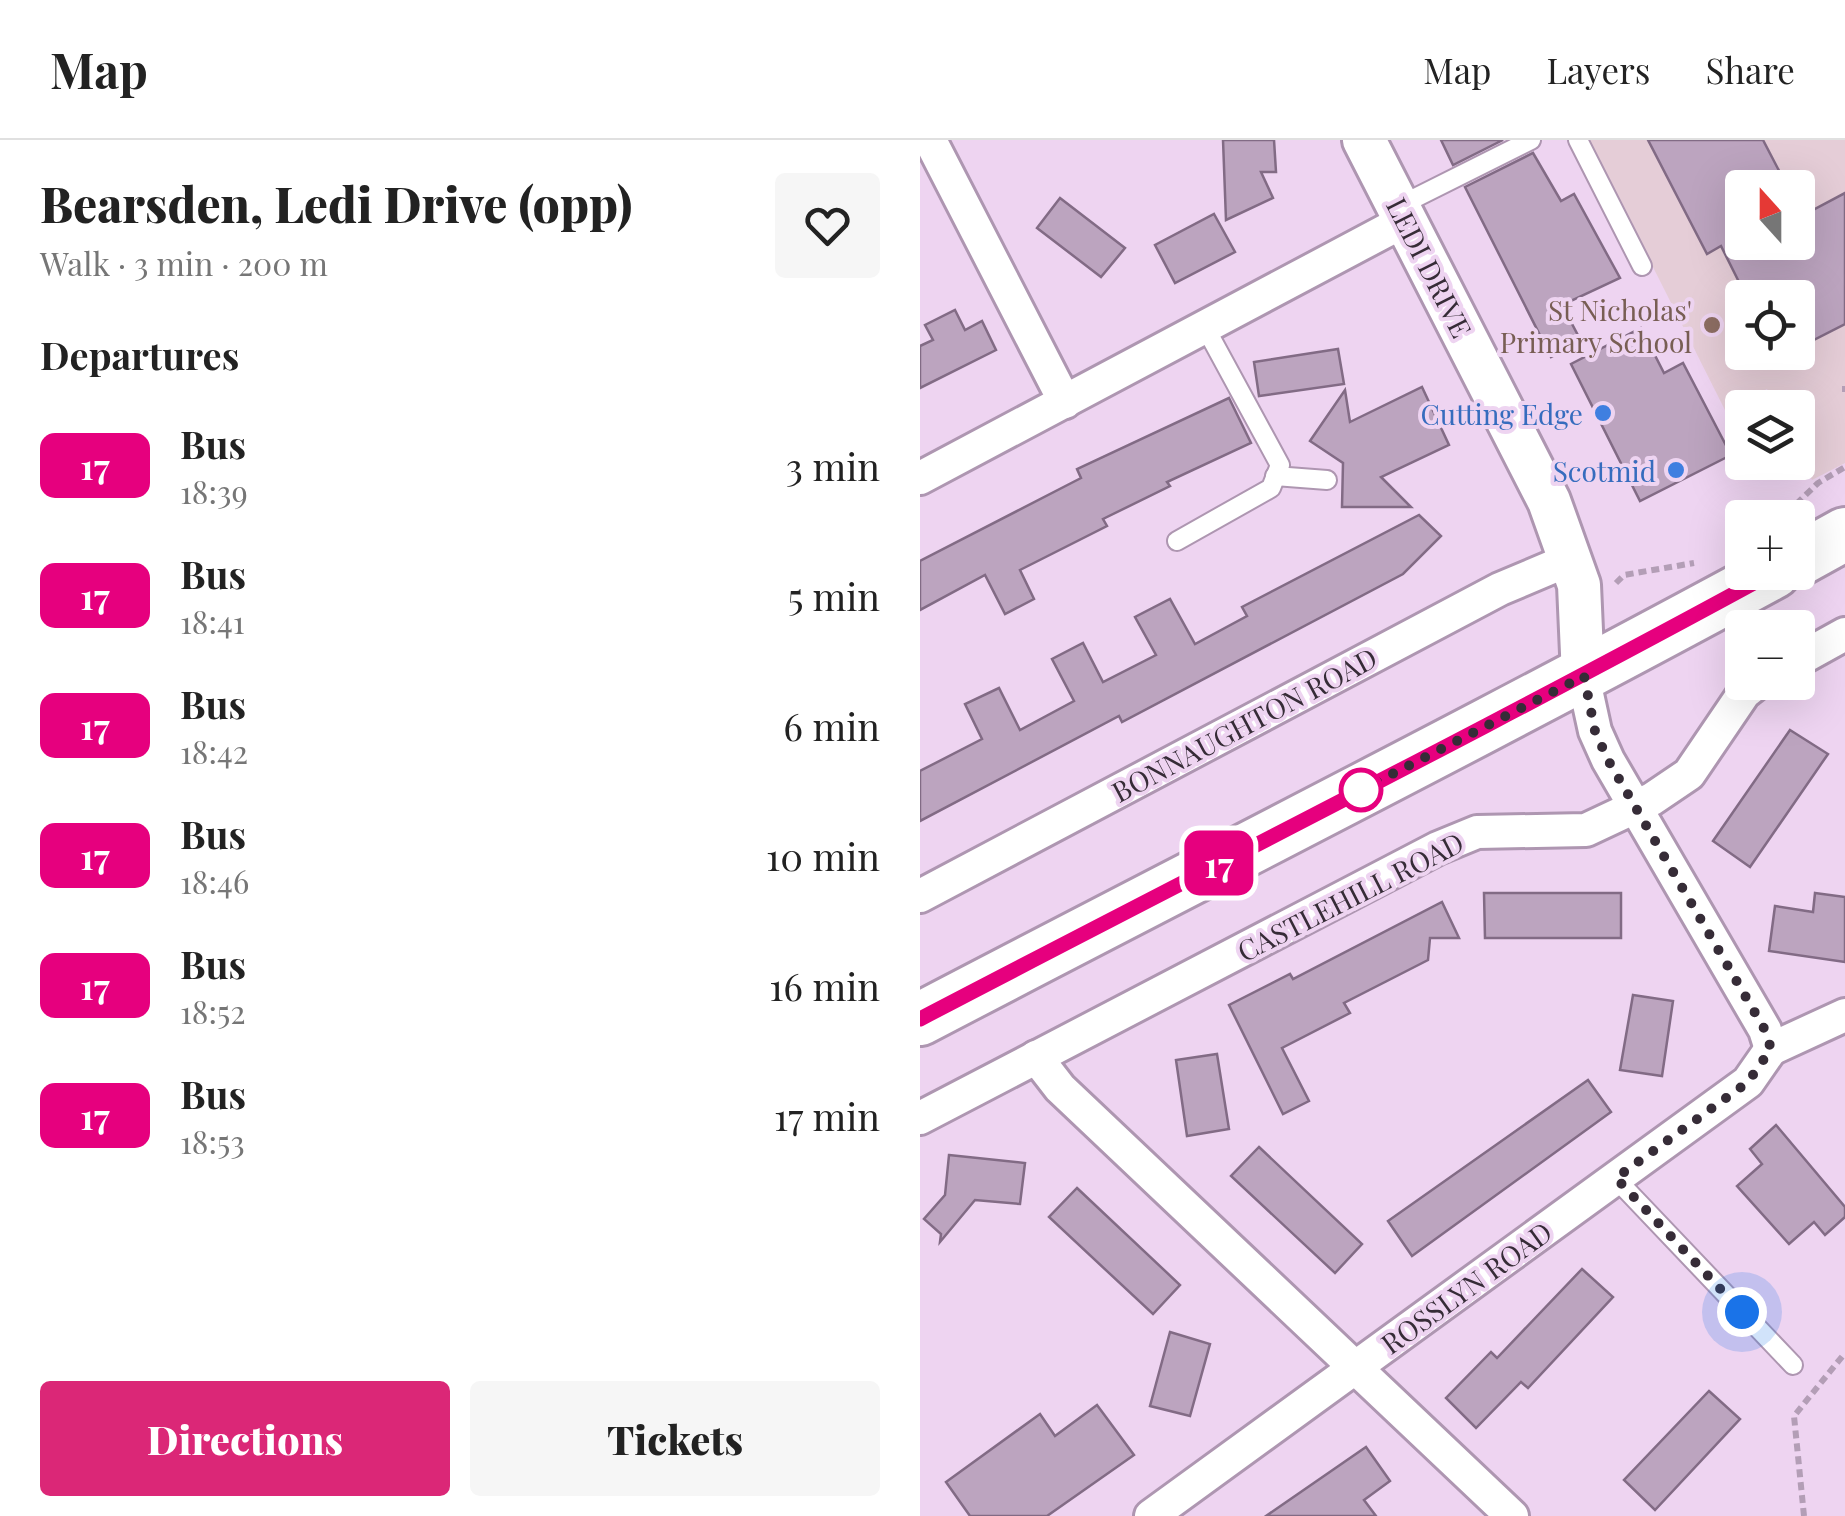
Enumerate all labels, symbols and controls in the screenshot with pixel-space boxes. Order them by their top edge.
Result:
text: Map [50,37,148,101]
text: Map [1423,46,1491,93]
text: Layers [1546,46,1651,93]
text: Share [1706,46,1795,93]
north arrow [1725,170,1815,260]
map controls [1725,170,1815,700]
text: Bearsden, Ledi Drive (opp) [40,171,632,235]
button: heart [775,173,880,278]
street label: LEDI DRIVE [1379,191,1481,343]
text: Walk · 3 min · 200 m [40,241,328,284]
button: locate [1725,280,1815,370]
place label: St Nicholas' Primary School [1500,291,1692,360]
marker: St Nicholas' Primary School [1701,314,1723,336]
text: Departures [40,329,239,380]
button: layers [1725,390,1815,480]
place label: Cutting Edge [1420,395,1583,432]
marker: Cutting Edge [1592,402,1614,424]
text: Bus [180,418,246,469]
text: 3 min [786,440,880,491]
text: 17 [80,442,110,489]
place label: Scotmid [1553,452,1656,489]
marker: Scotmid [1665,459,1687,481]
text: 18:39 [180,469,248,512]
button: + [1725,500,1815,590]
text: Bus [180,548,246,599]
text: 5 min [788,570,880,621]
text: 17 [80,572,110,619]
text: 18:41 [180,599,245,642]
button: − [1725,610,1815,700]
street label: BONNAUGHTON ROAD [1105,638,1383,810]
text: Bus [180,678,246,729]
text: 6 min [783,700,880,751]
text: 17 [80,702,110,749]
text: 18:42 [180,729,248,772]
unlabelled marker [1340,769,1382,811]
text: Bus [180,808,246,859]
street label: CASTLEHILL ROAD [1231,823,1469,969]
text: 10 min [766,830,880,881]
line badge: 17 [1174,830,1264,896]
text: 17 [80,832,110,879]
text: 17 [1204,840,1234,887]
text: 18:46 [180,859,249,902]
text: Bus [180,938,246,989]
text: 16 min [769,960,880,1011]
text: 17 [80,962,110,1009]
text: 18:52 [180,989,246,1032]
text: Bus [180,1068,246,1119]
text: 17 min [774,1090,880,1141]
text: 17 [80,1092,110,1139]
text: 18:53 [180,1119,245,1162]
street label: ROSSLYN ROAD [1373,1212,1559,1362]
your location [1717,1287,1767,1337]
button: Directions [40,1381,450,1496]
button: Tickets [470,1381,880,1496]

